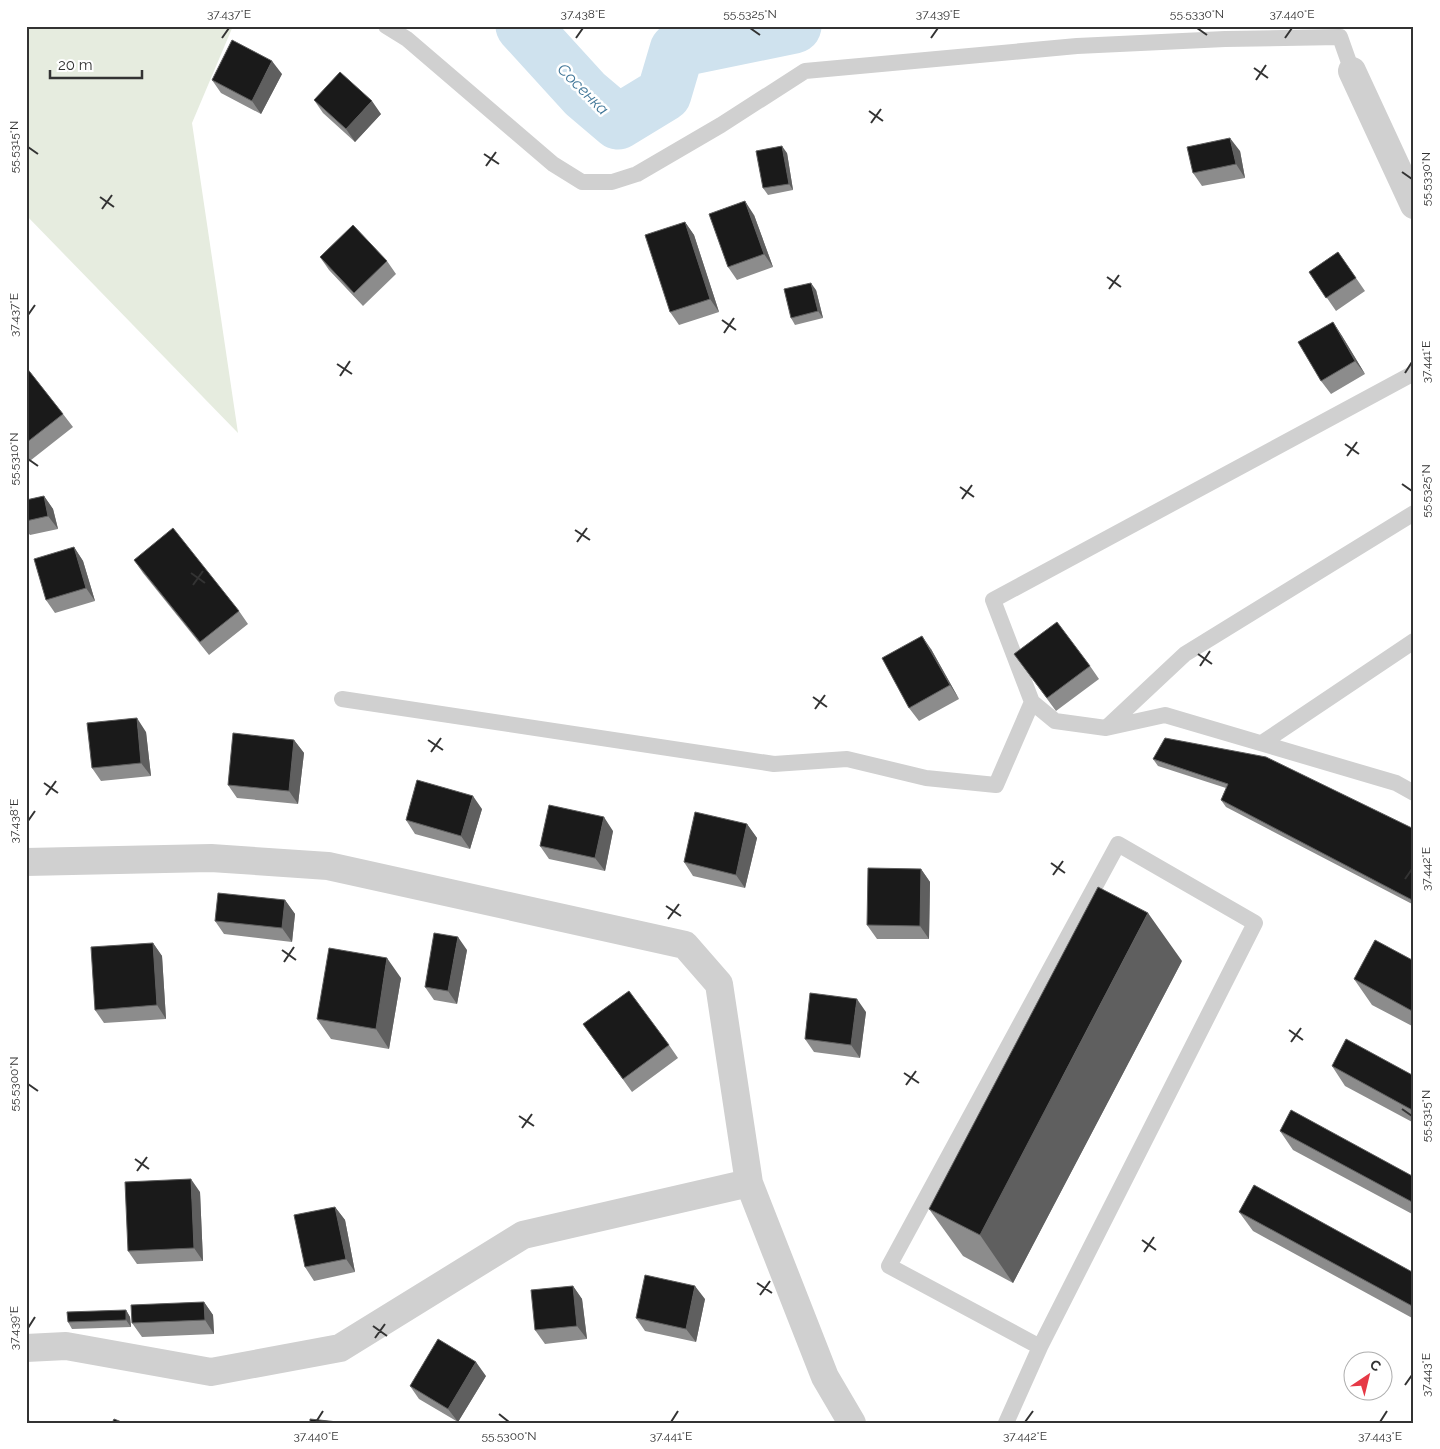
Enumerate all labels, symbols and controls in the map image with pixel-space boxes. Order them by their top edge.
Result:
text: 37.437°E [207,7,251,21]
text: 37.438°E [561,7,605,21]
text: 55.5325°N [723,7,777,21]
text: 37.439°E [916,7,960,21]
text: 55.5330°N [1170,7,1224,21]
text: 37.440°E [1270,7,1314,21]
scale bar [50,48,142,80]
text: 20 m [58,56,93,74]
water label: Сосенка [553,59,613,119]
text: 55.5315°N [7,121,21,173]
text: 55.5330°N [1419,152,1433,206]
text: 37.437°E [7,293,21,337]
text: 37.441°E [1419,341,1433,383]
text: 55.5310°N [7,433,21,486]
text: 55.5325°N [1419,464,1433,518]
text: 37.438°E [7,799,21,843]
text: 37.442°E [1419,847,1433,891]
text: 55.5300°N [7,1056,21,1112]
text: 55.5315°N [1419,1090,1433,1142]
text: 37.439°E [7,1306,21,1350]
north arrow [1342,1352,1392,1402]
text: 37.443°E [1419,1353,1433,1397]
text: С [1367,1356,1384,1375]
text: 37.440°E [294,1429,338,1443]
text: 55.5300°N [481,1429,537,1443]
text: 37.441°E [650,1429,692,1443]
text: 37.442°E [1003,1429,1047,1443]
text: 37.443°E [1358,1429,1402,1443]

